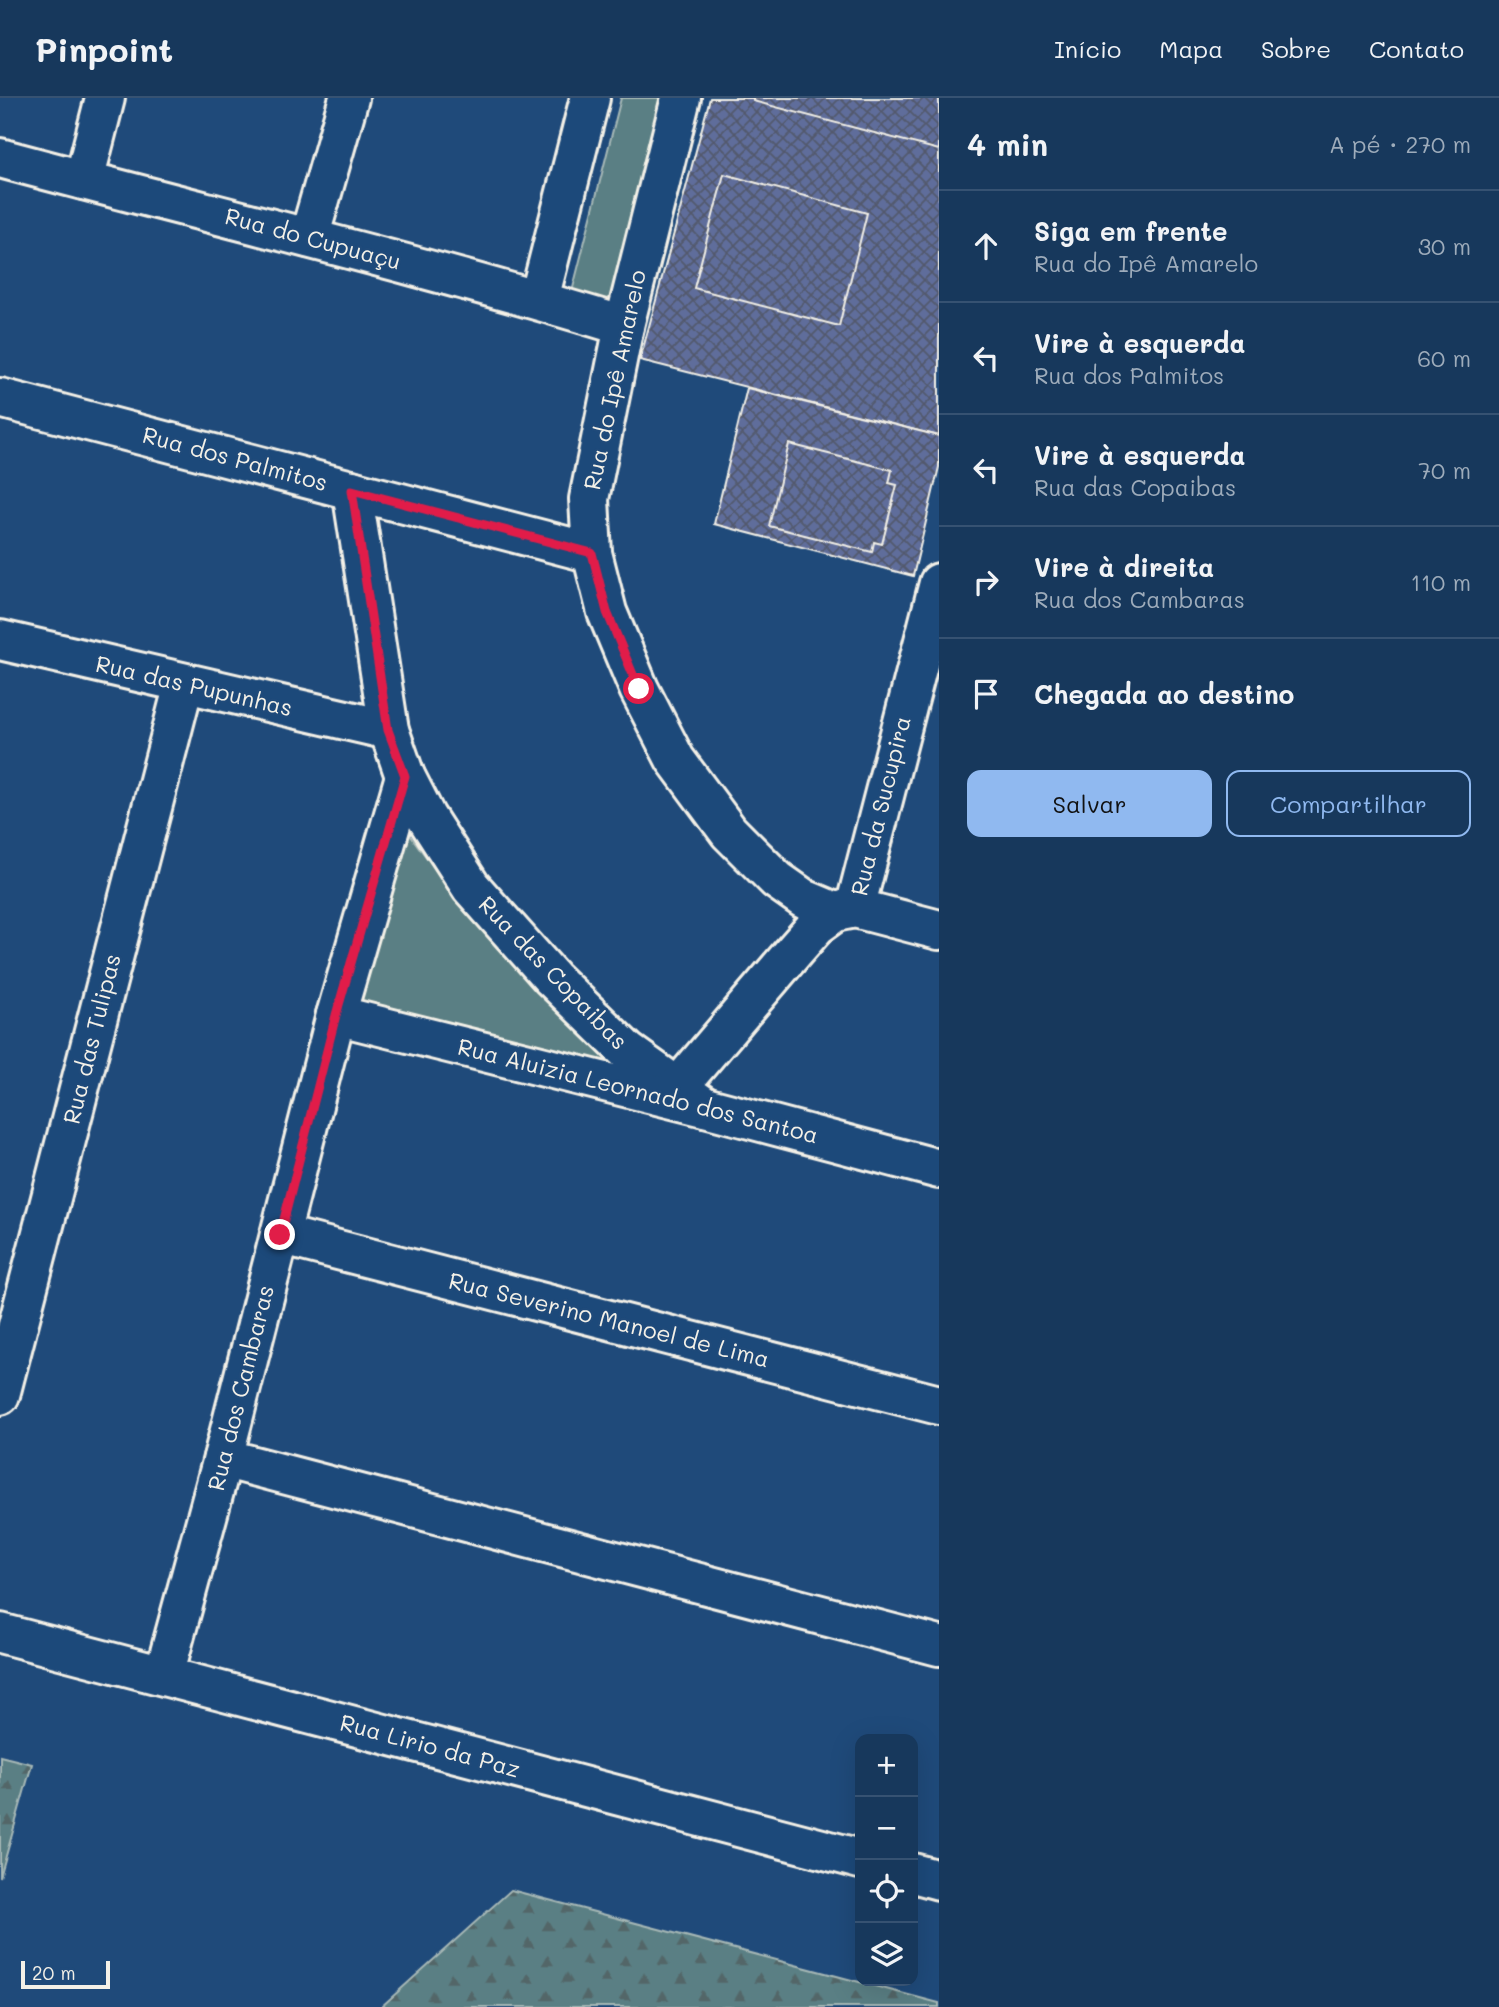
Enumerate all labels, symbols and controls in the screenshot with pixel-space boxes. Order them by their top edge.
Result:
text: Pinpoint [35,27,173,70]
text: Início [1054,33,1121,64]
text: Mapa [1159,33,1223,64]
text: Sobre [1261,33,1331,64]
text: Contato [1369,33,1464,64]
text: 4 min [967,124,1048,164]
text: A pé · 270 m [1329,129,1471,159]
street label: Rua do Cupuaçu [222,200,404,276]
text: Siga em frente [1034,214,1228,248]
icon: ahead [967,227,1005,265]
text: 30 m [1418,231,1471,261]
text: Rua do Ipê Amarelo [1034,248,1258,278]
street label: Rua do Ipê Amarelo [576,267,652,493]
text: Vire à esquerda [1034,326,1245,360]
icon: left [967,339,1005,377]
text: 60 m [1417,343,1471,373]
text: Rua dos Palmitos [1034,360,1224,390]
street label: Rua dos Palmitos [140,419,331,497]
text: Vire à esquerda [1034,438,1245,472]
icon: left [967,451,1005,489]
text: 70 m [1418,455,1471,485]
text: Rua das Copaibas [1034,472,1236,502]
text: Vire à direita [1034,550,1214,584]
icon: right [967,563,1005,601]
text: 110 m [1411,567,1471,597]
text: Rua dos Cambaras [1034,584,1245,614]
street label: Rua das Pupunhas [93,648,296,722]
route start [623,673,654,704]
icon: arrive [967,675,1005,713]
text: Chegada ao destino [1034,677,1294,711]
street label: Rua da Sucupira [843,713,917,899]
button: Salvar [967,770,1212,837]
button: Compartilhar [1226,770,1471,837]
street label: Rua das Copaibas [473,889,635,1055]
street label: Rua das Tulipas [55,951,127,1127]
street label: Rua Aluizia Leornado dos Santoa [455,1031,822,1149]
route end [264,1219,295,1250]
street label: Rua Severino Manoel de Lima [446,1265,773,1373]
street label: Rua dos Cambaras [200,1282,280,1494]
street label: Rua Lirio da Paz [337,1707,524,1783]
map controls [855,1734,918,1986]
button: + [855,1734,918,1797]
button: − [855,1797,918,1860]
button: locate [855,1860,918,1923]
button: layers [855,1923,918,1986]
scale bar [21,1958,110,1990]
text: 20 m [32,1960,76,1985]

